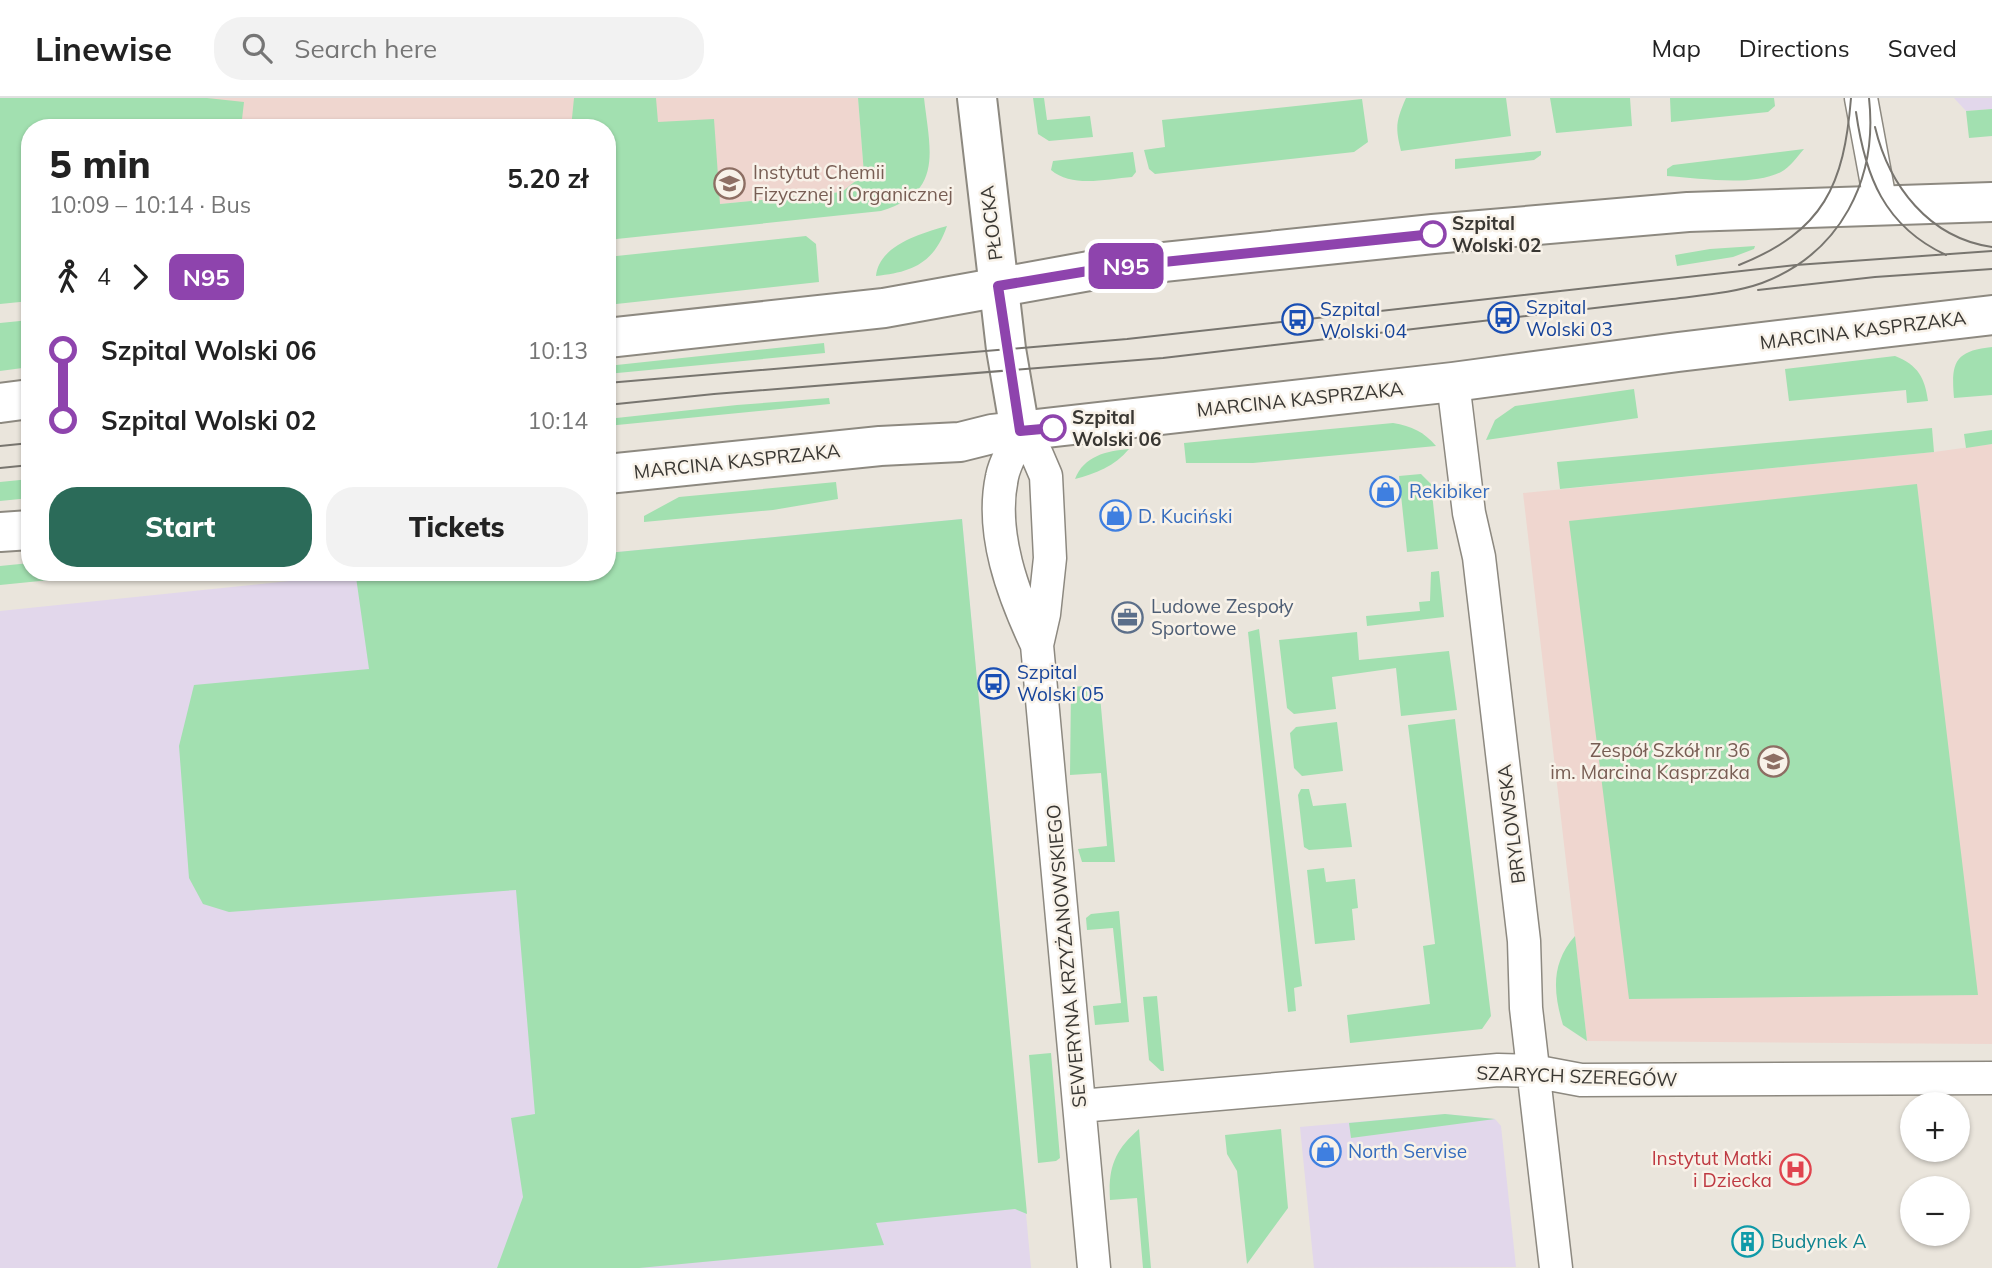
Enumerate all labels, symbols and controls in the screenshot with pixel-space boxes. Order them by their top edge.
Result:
search box [214,17,704,80]
text: Linewise [35,28,172,69]
icon: search [238,29,276,67]
text: Search here [294,32,437,65]
text: Map [1651,33,1701,63]
text: Directions [1739,33,1850,63]
text: Saved [1888,33,1957,63]
text: 5 min [49,140,151,188]
place label: Instytut Chemii Fizycznej i Organicznej [753,160,953,206]
text: 5.20 zł [507,162,588,195]
school or university icon: Instytut Chemii Fizycznej i Organicznej [713,166,747,200]
street label: PŁOCKA [975,184,1007,262]
text: 10:09 – 10:14 · Bus [49,190,251,219]
place label: Szpital Wolski 02 [1452,211,1541,257]
marker: Szpital Wolski 02 [1420,221,1446,247]
line badge: N95 [1086,243,1166,289]
text: N95 [1103,251,1149,281]
icon: walk [49,258,87,296]
icon: forward [121,258,159,296]
text: 4 [97,262,111,291]
text: N95 [183,262,230,292]
place label: Szpital Wolski 03 [1526,295,1613,341]
place label: Szpital Wolski 04 [1320,297,1407,343]
bus stop icon: Szpital Wolski 03 [1486,301,1520,335]
bus stop icon: Szpital Wolski 04 [1280,303,1314,337]
street label: MARCINA KASPRZAKA [1758,305,1968,355]
text: Szpital Wolski 06 [101,334,316,367]
text: 10:13 [528,336,588,365]
street label: MARCINA KASPRZAKA [1195,376,1405,422]
text: Szpital Wolski 02 [101,404,316,437]
place label: Szpital Wolski 06 [1072,405,1161,451]
text: 10:14 [528,406,588,435]
marker: Szpital Wolski 06 [1040,415,1066,441]
street label: MARCINA KASPRZAKA [632,438,842,484]
shop icon: Rekibiker [1369,474,1403,508]
place label: Rekibiker [1409,479,1489,503]
button: Start [49,487,312,567]
button: Tickets [326,487,588,567]
shop icon: D. Kuciński [1098,499,1132,533]
place label: D. Kuciński [1138,504,1232,528]
place label: Ludowe Zespoły Sportowe [1151,594,1294,640]
office icon: Ludowe Zespoły Sportowe [1111,600,1145,634]
place label: Szpital Wolski 05 [1017,660,1104,706]
bus stop icon: Szpital Wolski 05 [977,666,1011,700]
place label: Zespół Szkół nr 36 im. Marcina Kasprzaka [1550,738,1750,784]
school or university icon: Zespół Szkół nr 36 im. Marcina Kasprzaka [1756,744,1790,778]
street label: BRYLOWSKA [1492,763,1530,885]
street label: SEWERYNA KRZYŻANOWSKIEGO [1041,803,1091,1109]
street label: SZARYCH SZEREGÓW [1476,1061,1678,1091]
map controls [1900,1092,1970,1246]
button: + [1900,1092,1970,1162]
shop icon: North Servise [1308,1134,1342,1168]
place label: North Servise [1348,1139,1467,1163]
place label: Instytut Matki i Dziecka [1652,1146,1772,1192]
hospital icon: Instytut Matki i Dziecka [1778,1152,1812,1186]
button: − [1900,1176,1970,1246]
building icon: Budynek A [1731,1224,1765,1258]
place label: Budynek A [1771,1229,1867,1253]

